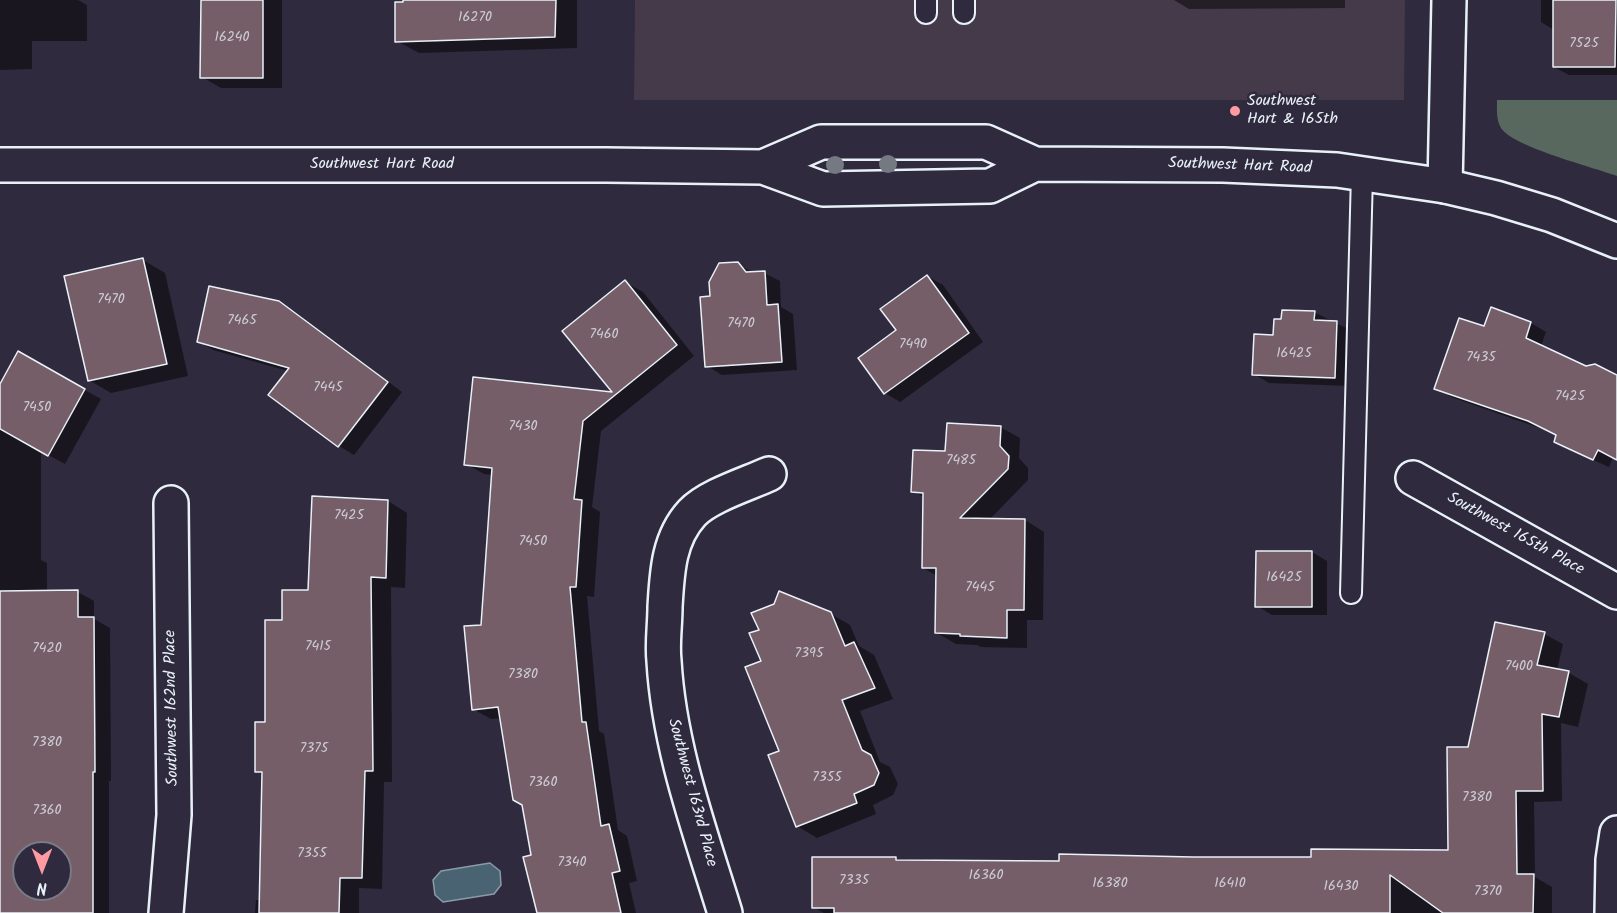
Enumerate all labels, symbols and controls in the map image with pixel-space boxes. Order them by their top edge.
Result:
house number: 16270 [458,11,492,27]
house number: 16240 [214,31,250,47]
house number: 7525 [1569,37,1599,53]
place label: Southwest Hart & 165th [1247,92,1338,130]
marker: Southwest Hart & 165th [1228,104,1242,118]
street label: Southwest Hart Road [310,155,454,175]
street label: Southwest Hart Road [1168,155,1312,179]
house number: 7470 [97,293,125,309]
house number: 7465 [227,314,257,330]
house number: 7470 [727,317,755,333]
house number: 7460 [590,328,618,344]
house number: 7490 [899,338,927,354]
house number: 16425 [1276,347,1312,363]
house number: 7435 [1466,351,1496,367]
house number: 7445 [313,381,343,397]
house number: 7425 [1555,390,1585,406]
house number: 7450 [23,401,51,417]
house number: 7430 [508,420,538,436]
house number: 7485 [946,454,976,470]
street label: Southwest 165th Place [1443,489,1587,581]
house number: 7425 [334,509,364,525]
house number: 7450 [519,535,547,551]
house number: 16425 [1266,571,1302,587]
house number: 7445 [965,581,995,597]
street label: Southwest 162nd Place [162,630,184,786]
house number: 7415 [305,640,331,656]
house number: 7420 [32,642,62,658]
house number: 7395 [795,647,823,663]
house number: 7400 [1505,660,1533,676]
house number: 7380 [508,668,538,684]
street label: Southwest 163rd Place [662,717,720,869]
house number: 7380 [32,736,62,752]
house number: 7375 [300,742,328,758]
house number: 7355 [812,771,842,787]
house number: 7360 [528,776,558,792]
house number: 7380 [1462,791,1492,807]
house number: 7360 [32,804,62,820]
north arrow [12,841,72,901]
house number: 7355 [297,847,327,863]
house number: 7340 [557,856,587,872]
house number: 16360 [969,869,1003,885]
house number: 7335 [839,874,869,890]
text: N [37,875,47,900]
house number: 16380 [1092,877,1128,893]
house number: 16410 [1214,877,1246,893]
house number: 16430 [1324,880,1358,896]
house number: 7370 [1474,885,1502,901]

